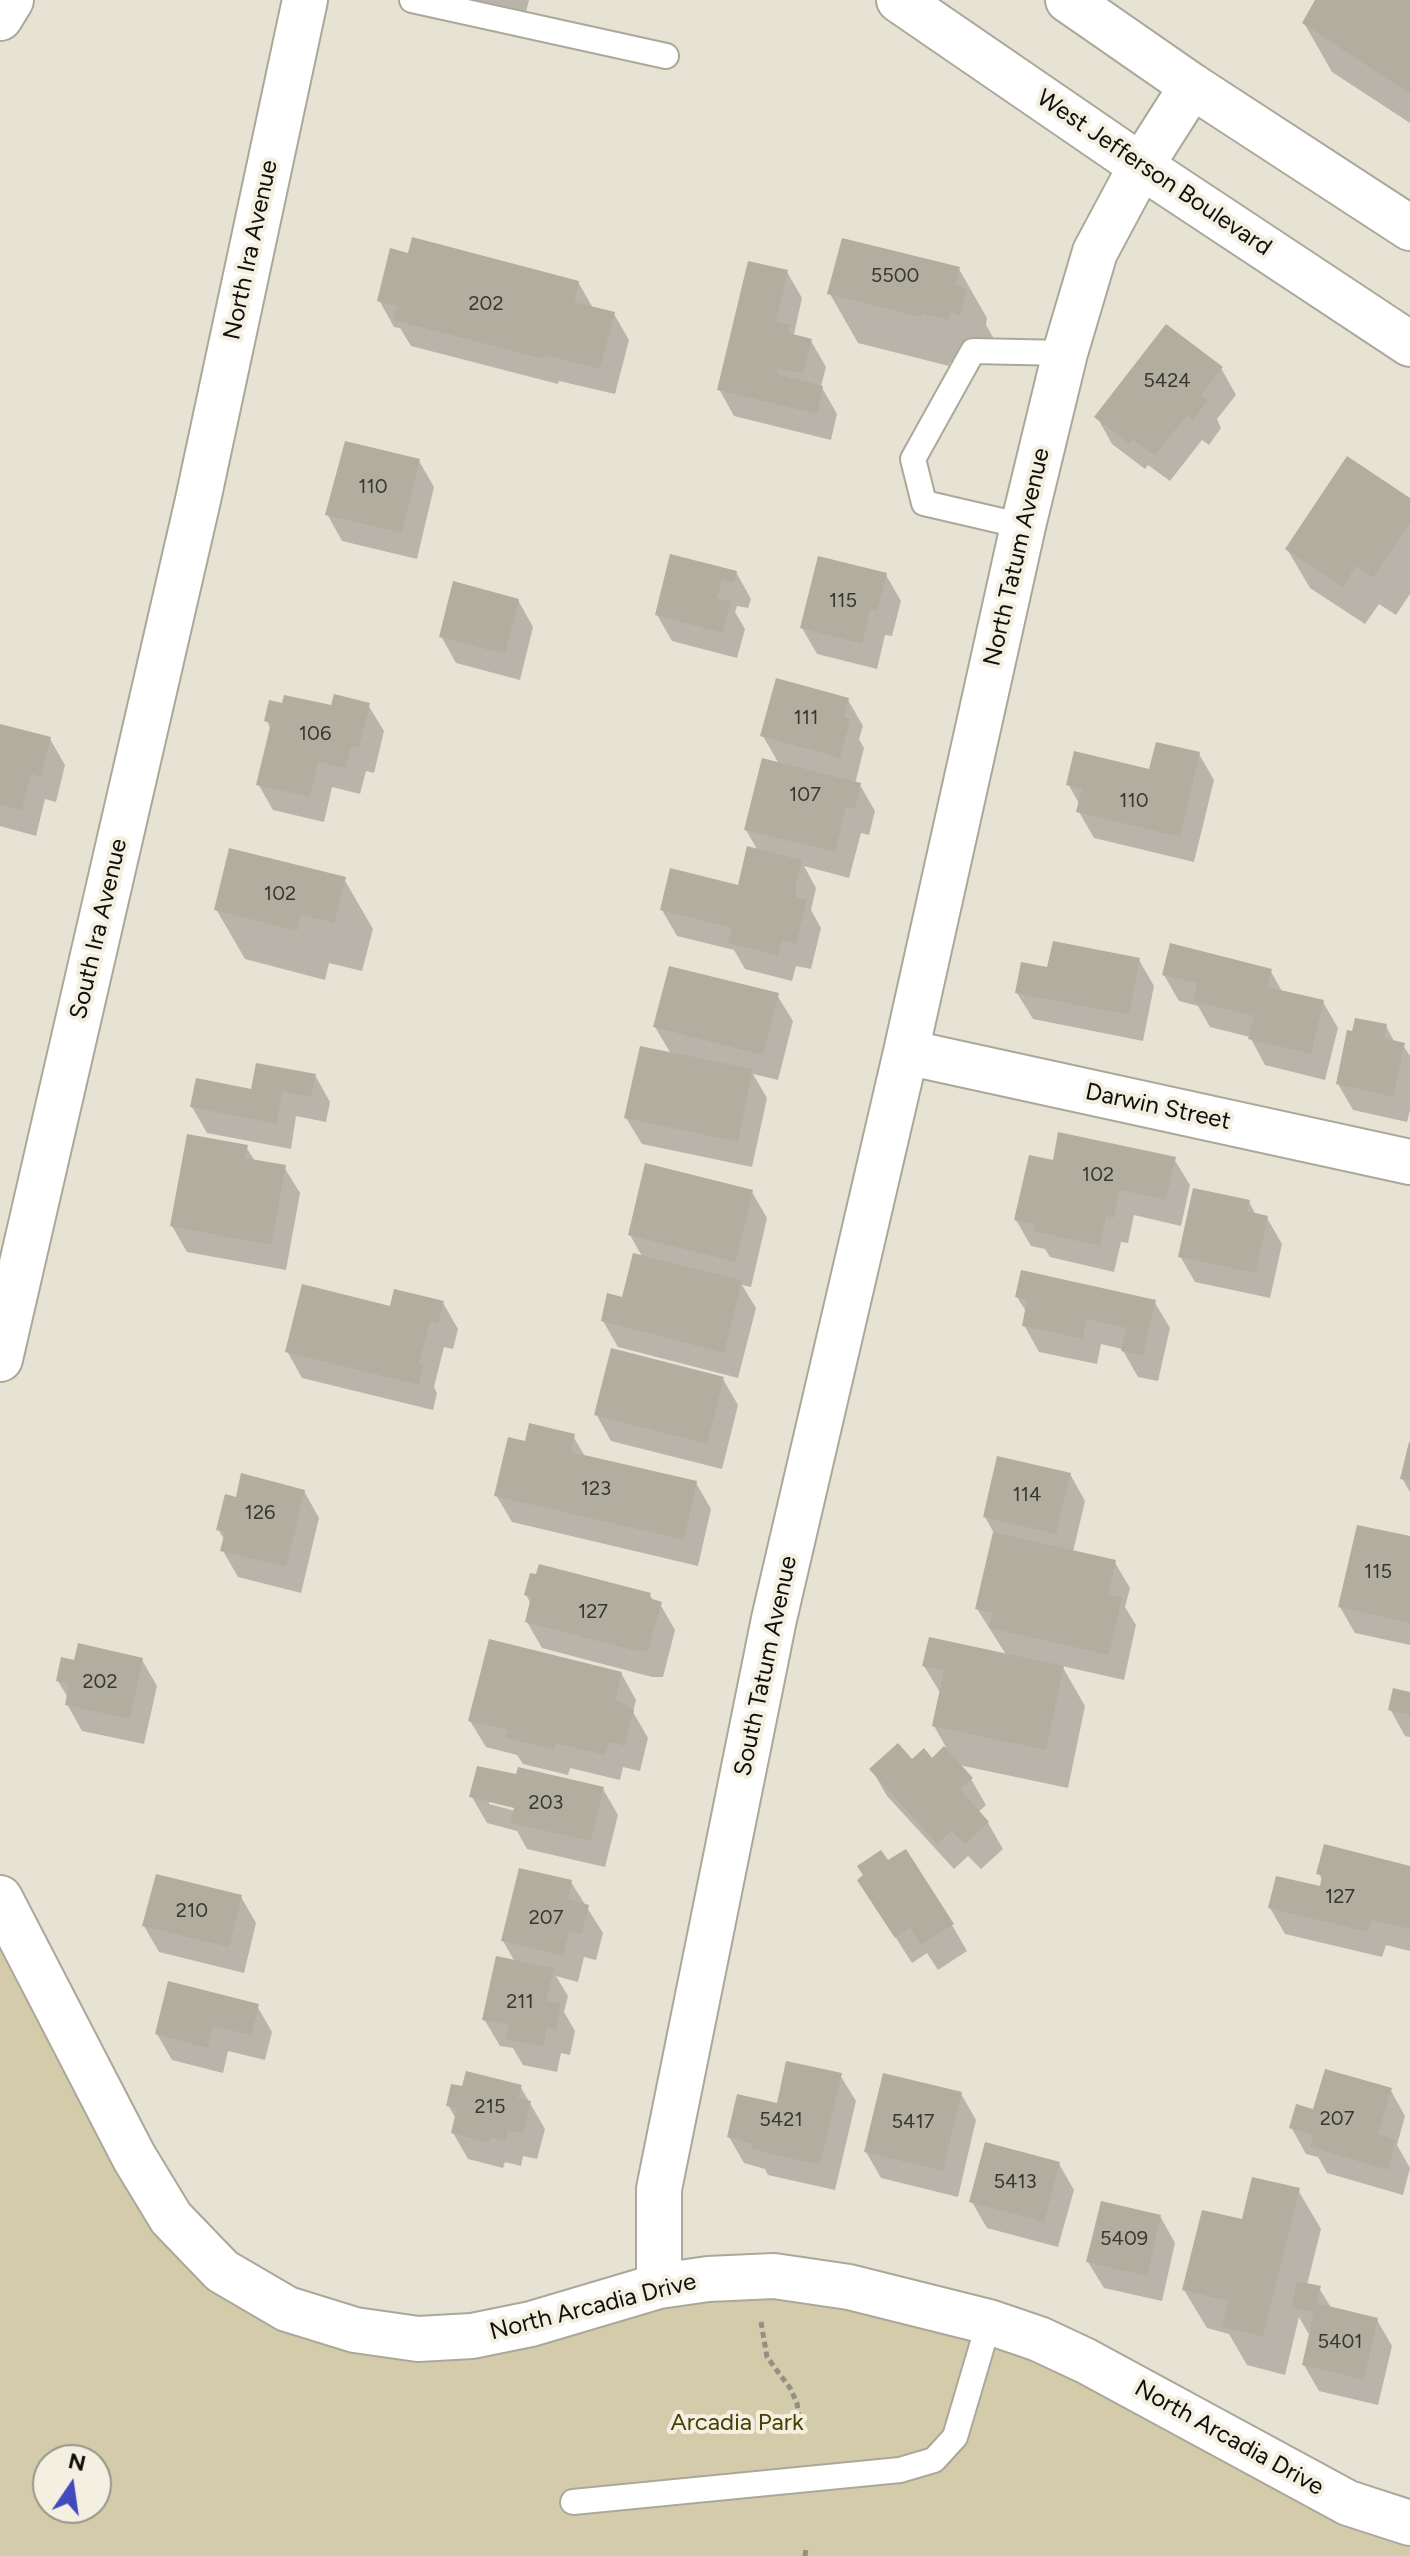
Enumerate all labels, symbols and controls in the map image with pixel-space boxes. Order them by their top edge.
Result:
street label: West Jefferson Boulevard [1031,84,1277,262]
street label: North Ira Avenue [218,158,284,342]
house number: 5500 [871,264,919,288]
house number: 202 [468,292,504,316]
house number: 5424 [1143,369,1191,393]
street label: North Tatum Avenue [978,445,1056,669]
house number: 110 [358,475,388,499]
house number: 115 [829,589,857,613]
house number: 111 [794,706,818,730]
house number: 106 [299,722,331,746]
house number: 107 [789,783,821,807]
house number: 110 [1119,789,1149,813]
street label: South Ira Avenue [64,836,134,1022]
house number: 102 [264,882,296,906]
street label: Darwin Street [1083,1078,1233,1136]
house number: 102 [1082,1163,1114,1187]
house number: 123 [581,1477,611,1501]
house number: 114 [1013,1483,1041,1507]
house number: 126 [245,1501,275,1525]
street label: South Tatum Avenue [729,1553,803,1779]
house number: 115 [1364,1560,1392,1584]
house number: 127 [578,1600,608,1624]
house number: 202 [82,1670,118,1694]
house number: 203 [529,1791,563,1815]
house number: 127 [1325,1885,1355,1909]
house number: 210 [176,1899,208,1923]
house number: 207 [529,1906,563,1930]
house number: 211 [506,1990,534,2014]
house number: 215 [475,2095,505,2119]
house number: 207 [1320,2107,1354,2131]
house number: 5421 [759,2108,803,2132]
house number: 5417 [892,2110,934,2134]
house number: 5413 [993,2170,1037,2194]
house number: 5409 [1100,2227,1148,2251]
street label: North Arcadia Drive [487,2267,699,2347]
house number: 5401 [1318,2330,1362,2354]
street label: North Arcadia Drive [1129,2374,1329,2502]
park label: Arcadia Park [670,2409,804,2437]
north arrow [32,2444,112,2524]
text: N [66,2447,88,2477]

